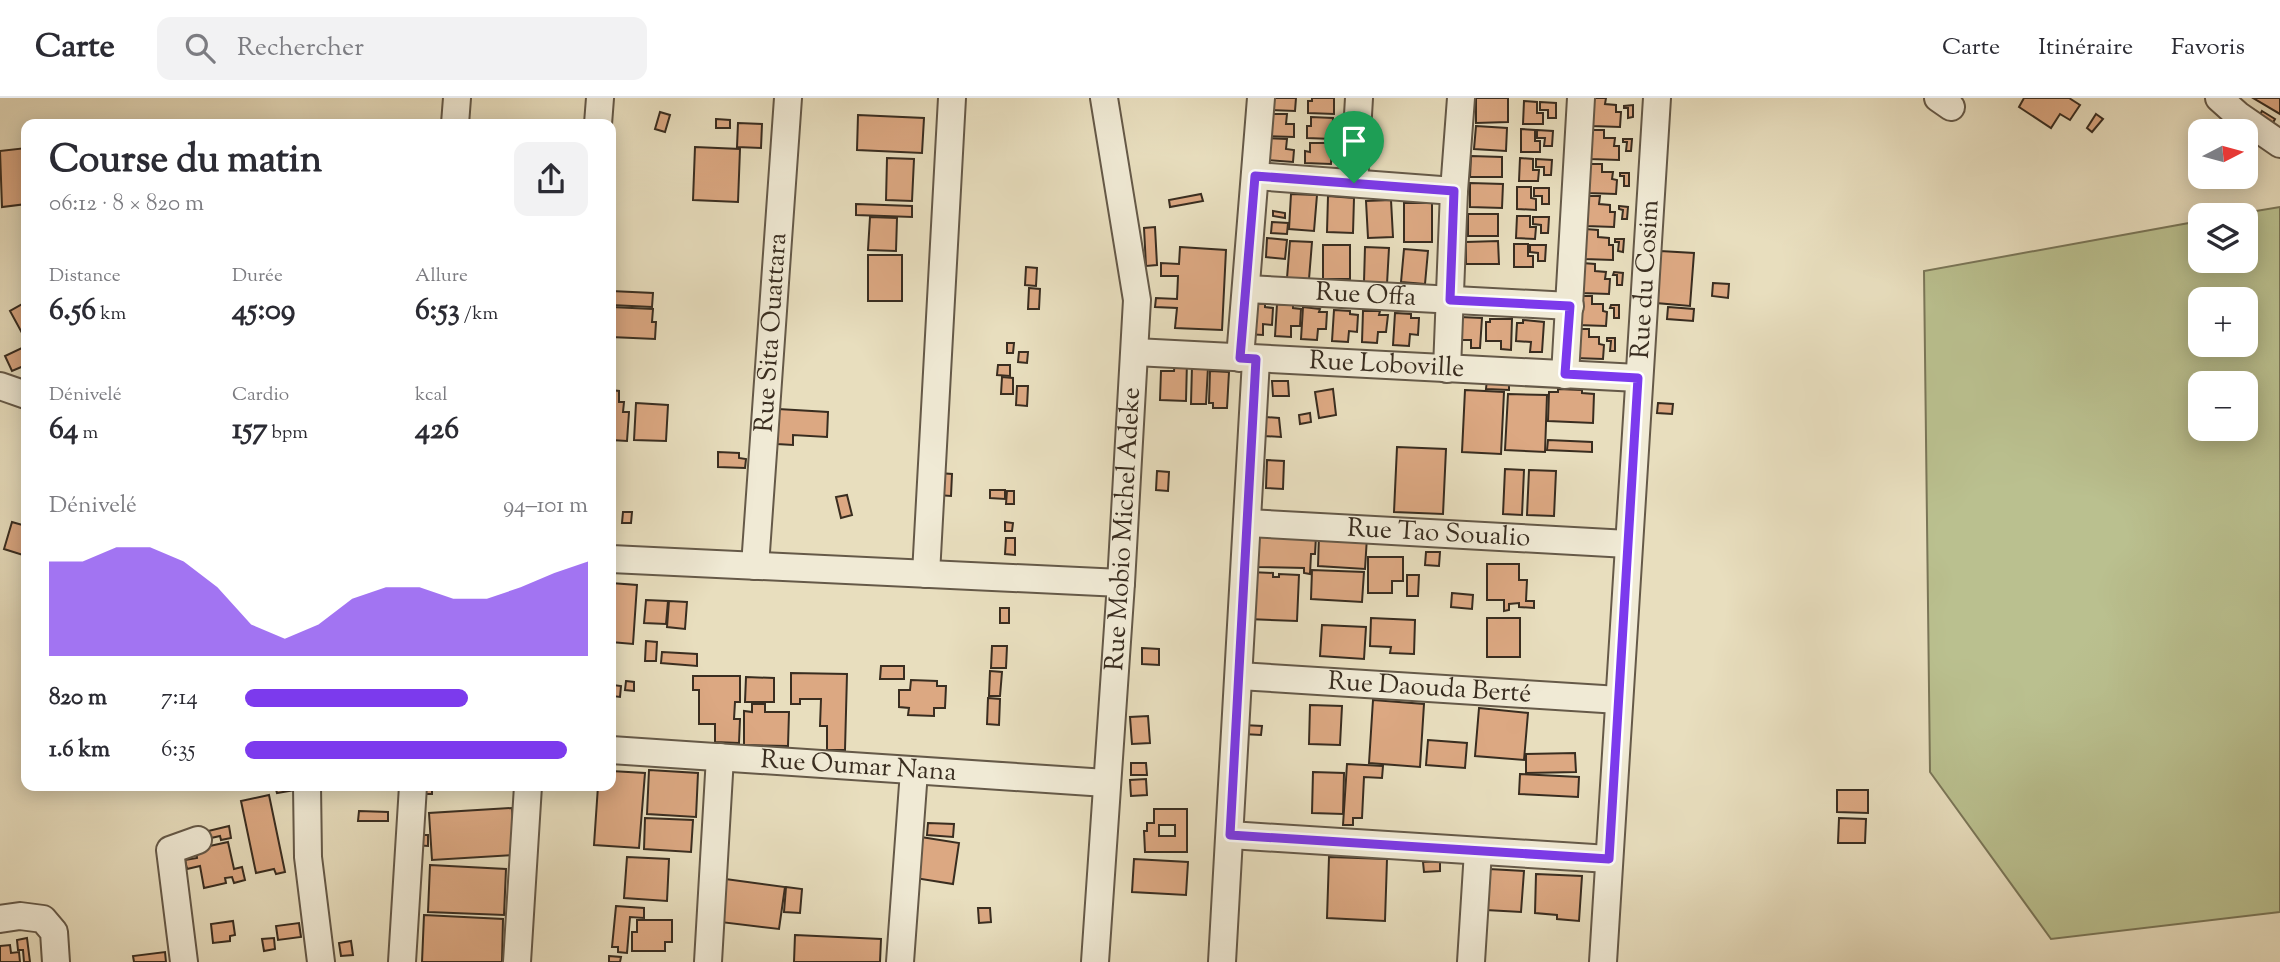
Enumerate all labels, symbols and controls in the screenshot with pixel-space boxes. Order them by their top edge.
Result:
search box [157,17,647,80]
text: Carte [35,24,115,72]
icon: search [181,29,219,67]
text: Rechercher [237,30,364,67]
text: Carte [1942,31,2000,65]
text: Itinéraire [2038,31,2133,65]
text: Favoris [2171,31,2245,65]
pin [1324,111,1384,183]
north arrow [2188,119,2258,189]
map controls [2188,119,2258,441]
icon: arrive [1335,122,1373,160]
text: Course du matin [49,135,322,189]
button: share [514,142,588,216]
text: 06:12 · 8 × 820 m [49,188,204,221]
street label: Rue du Cosim [1622,199,1669,360]
button: layers [2188,203,2258,273]
street label: Rue Sita Ouattara [746,232,797,434]
text: Distance [49,263,121,290]
text: Durée [232,263,283,290]
text: Allure [415,263,468,290]
street label: Rue Offa [1315,274,1417,316]
button: + [2188,287,2258,357]
text: 6.56 [49,290,96,333]
text: 45:09 [232,290,295,333]
text: 6:53 [415,290,460,333]
text: km [96,301,126,328]
text: /km [460,301,498,328]
street label: Rue Loboville [1308,343,1465,387]
button: − [2188,371,2258,441]
text: Dénivelé [49,382,122,409]
text: Cardio [232,382,289,409]
text: kcal [415,382,448,409]
street label: Rue Mobio Michel Adeke [1097,386,1151,672]
text: 64 [49,409,78,452]
text: 157 [232,409,268,452]
text: 426 [415,409,459,452]
text: m [78,420,98,447]
text: bpm [268,420,308,447]
text: Dénivelé [49,490,137,523]
text: 94–101 m [503,490,588,523]
street label: Rue Tao Soualio [1346,510,1531,557]
street label: Rue Daouda Berté [1327,663,1532,713]
text: 820 m [49,682,107,715]
text: 7:14 [161,682,198,715]
text: 1.6 km [49,734,110,767]
text: 6:35 [161,734,195,767]
street label: Rue Oumar Nana [759,742,958,791]

